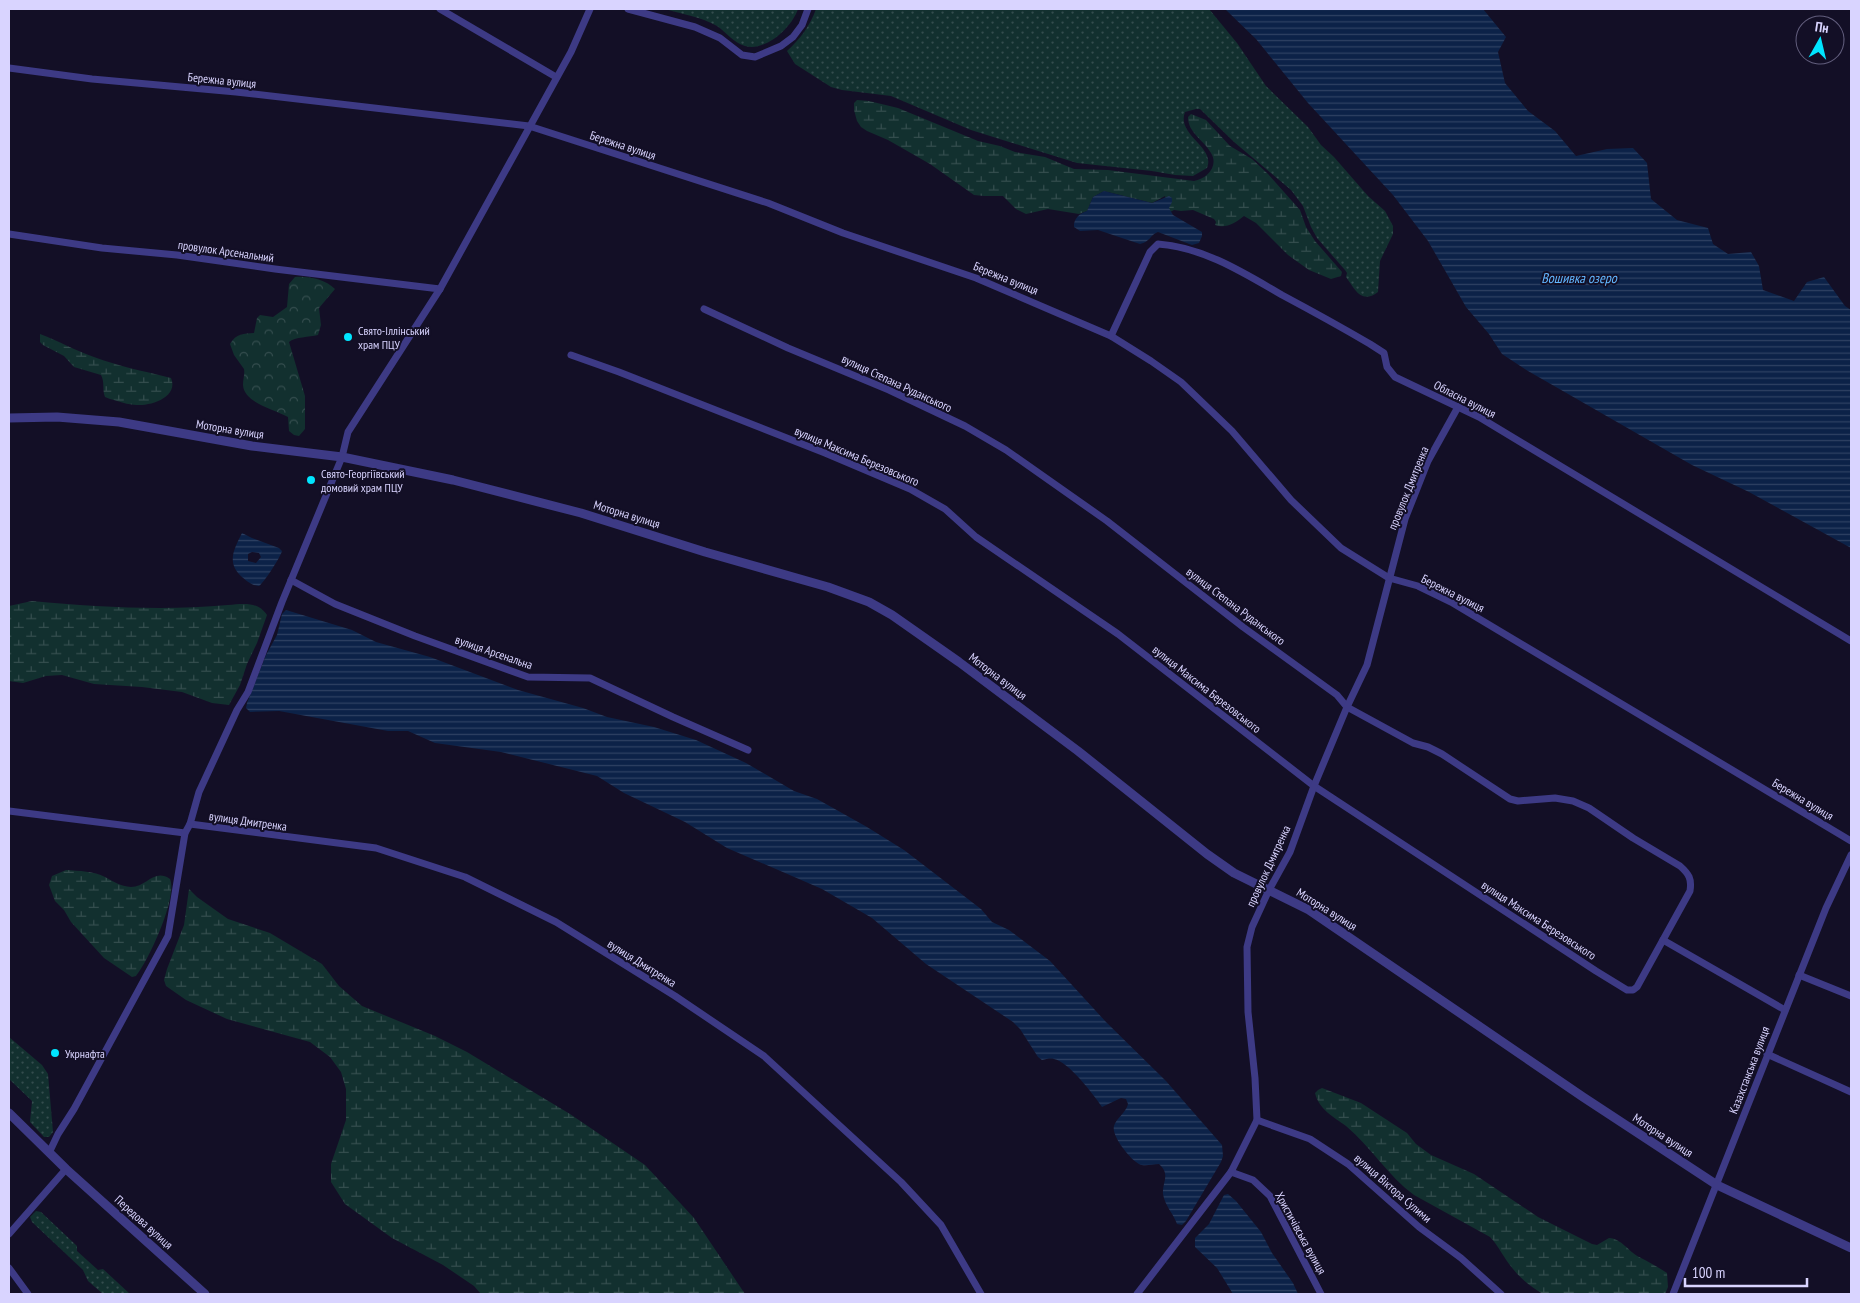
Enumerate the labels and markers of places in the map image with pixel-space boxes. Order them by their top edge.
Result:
place label: Свято-Іллінський храм ПЦУ [358,323,430,352]
marker: Свято-Іллінський храм ПЦУ [342,331,354,343]
place label: Свято-Георгіївський домовий храм ПЦУ [321,466,405,495]
marker: Свято-Георгіївський домовий храм ПЦУ [305,474,317,486]
place label: Укрнафта [65,1046,105,1061]
marker: Укрнафта [49,1047,61,1059]

